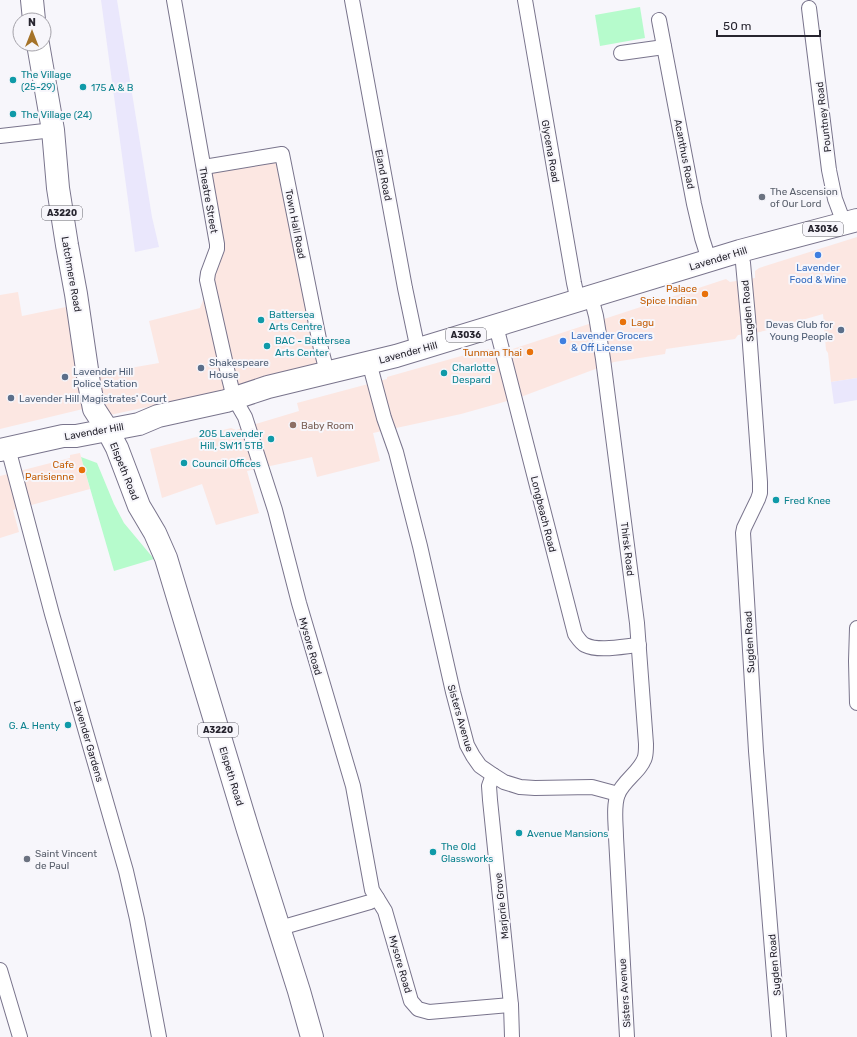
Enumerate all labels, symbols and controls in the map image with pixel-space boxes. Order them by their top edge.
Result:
north arrow [12,12,52,52]
scale bar [717,12,820,38]
text: N [28,16,36,29]
text: 50 m [723,19,751,33]
place label: The Village (25-29) [21,69,72,93]
marker: The Village (25-29) [8,75,18,85]
street label: Pountney Road [814,81,834,153]
marker: 175 A & B [78,82,88,92]
place label: 175 A & B [91,82,134,94]
marker: The Village (24) [8,109,18,119]
place label: The Village (24) [21,109,92,121]
street label: Acanthus Road [671,118,697,190]
street label: Glycena Road [539,119,561,183]
street label: Eland Road [372,148,394,202]
street label: Theatre Street [196,166,220,234]
place label: The Ascension of Our Lord [770,186,838,210]
street label: Town Hall Road [282,188,308,260]
marker: The Ascension of Our Lord [757,192,767,202]
road number: A3220 [42,206,82,220]
road number: A3036 [803,222,843,236]
street label: Latchmere Road [58,235,84,313]
street label: Lavender Hill [688,244,749,273]
marker: Lavender Food & Wine [813,250,823,260]
place label: Lavender Food & Wine [790,262,847,286]
street label: Sugden Road [739,279,757,342]
place label: Palace Spice Indian [640,283,697,307]
marker: Palace Spice Indian [700,289,710,299]
place label: Battersea Arts Centre [269,309,323,333]
marker: Battersea Arts Centre [256,315,266,325]
marker: Lagu [618,317,628,327]
place label: Lagu [631,317,654,329]
place label: Devas Club for Young People [766,319,833,343]
marker: Devas Club for Young People [836,325,846,335]
road number: A3036 [446,328,486,342]
place label: Lavender Grocers & Off License [571,330,653,354]
place label: BAC - Battersea Arts Center [275,335,350,359]
marker: Lavender Grocers & Off License [558,336,568,346]
street label: Lavender Hill [378,339,439,367]
marker: BAC - Battersea Arts Center [262,341,272,351]
place label: Tunman Thai [463,347,522,359]
marker: Tunman Thai [525,347,535,357]
place label: Shakespeare House [209,357,269,381]
place label: Charlotte Despard [452,362,496,386]
marker: Shakespeare House [196,363,206,373]
place label: Lavender Hill Police Station [73,366,137,390]
marker: Charlotte Despard [439,368,449,378]
marker: Lavender Hill Police Station [60,372,70,382]
marker: Lavender Hill Magistrates' Court [6,393,16,403]
place label: Lavender Hill Magistrates' Court [19,393,167,405]
marker: Baby Room [288,420,298,430]
place label: Baby Room [301,420,354,432]
street label: Lavender Hill [64,421,125,443]
place label: 205 Lavender Hill, SW11 5TB [199,428,263,452]
marker: 205 Lavender Hill, SW11 5TB [266,434,276,444]
street label: Elspeth Road [107,441,141,502]
marker: Council Offices [179,458,189,468]
place label: Council Offices [192,458,261,470]
place label: Cafe Parisienne [25,459,74,483]
marker: Cafe Parisienne [77,465,87,475]
street label: Longbeach Road [528,475,558,554]
marker: Fred Knee [771,495,781,505]
place label: Fred Knee [784,495,831,507]
street label: Thirsk Road [618,521,636,577]
street label: Sugden Road [742,611,758,673]
street label: Mysore Road [296,616,324,677]
street label: Sisters Avenue [445,683,475,754]
street label: Lavender Gardens [71,699,105,783]
place label: G. A. Henty [9,720,60,732]
marker: G. A. Henty [63,720,73,730]
road number: A3220 [198,723,238,737]
street label: Elspeth Road [216,745,246,807]
marker: Avenue Mansions [514,828,524,838]
place label: Avenue Mansions [527,828,608,840]
place label: The Old Glassworks [441,841,493,865]
marker: The Old Glassworks [428,847,438,857]
place label: Saint Vincent de Paul [35,848,97,872]
marker: Saint Vincent de Paul [22,854,32,864]
street label: Marjorie Grove [492,872,511,940]
street label: Sugden Road [766,933,784,996]
street label: Mysore Road [386,934,414,995]
street label: Sisters Avenue [617,958,633,1028]

